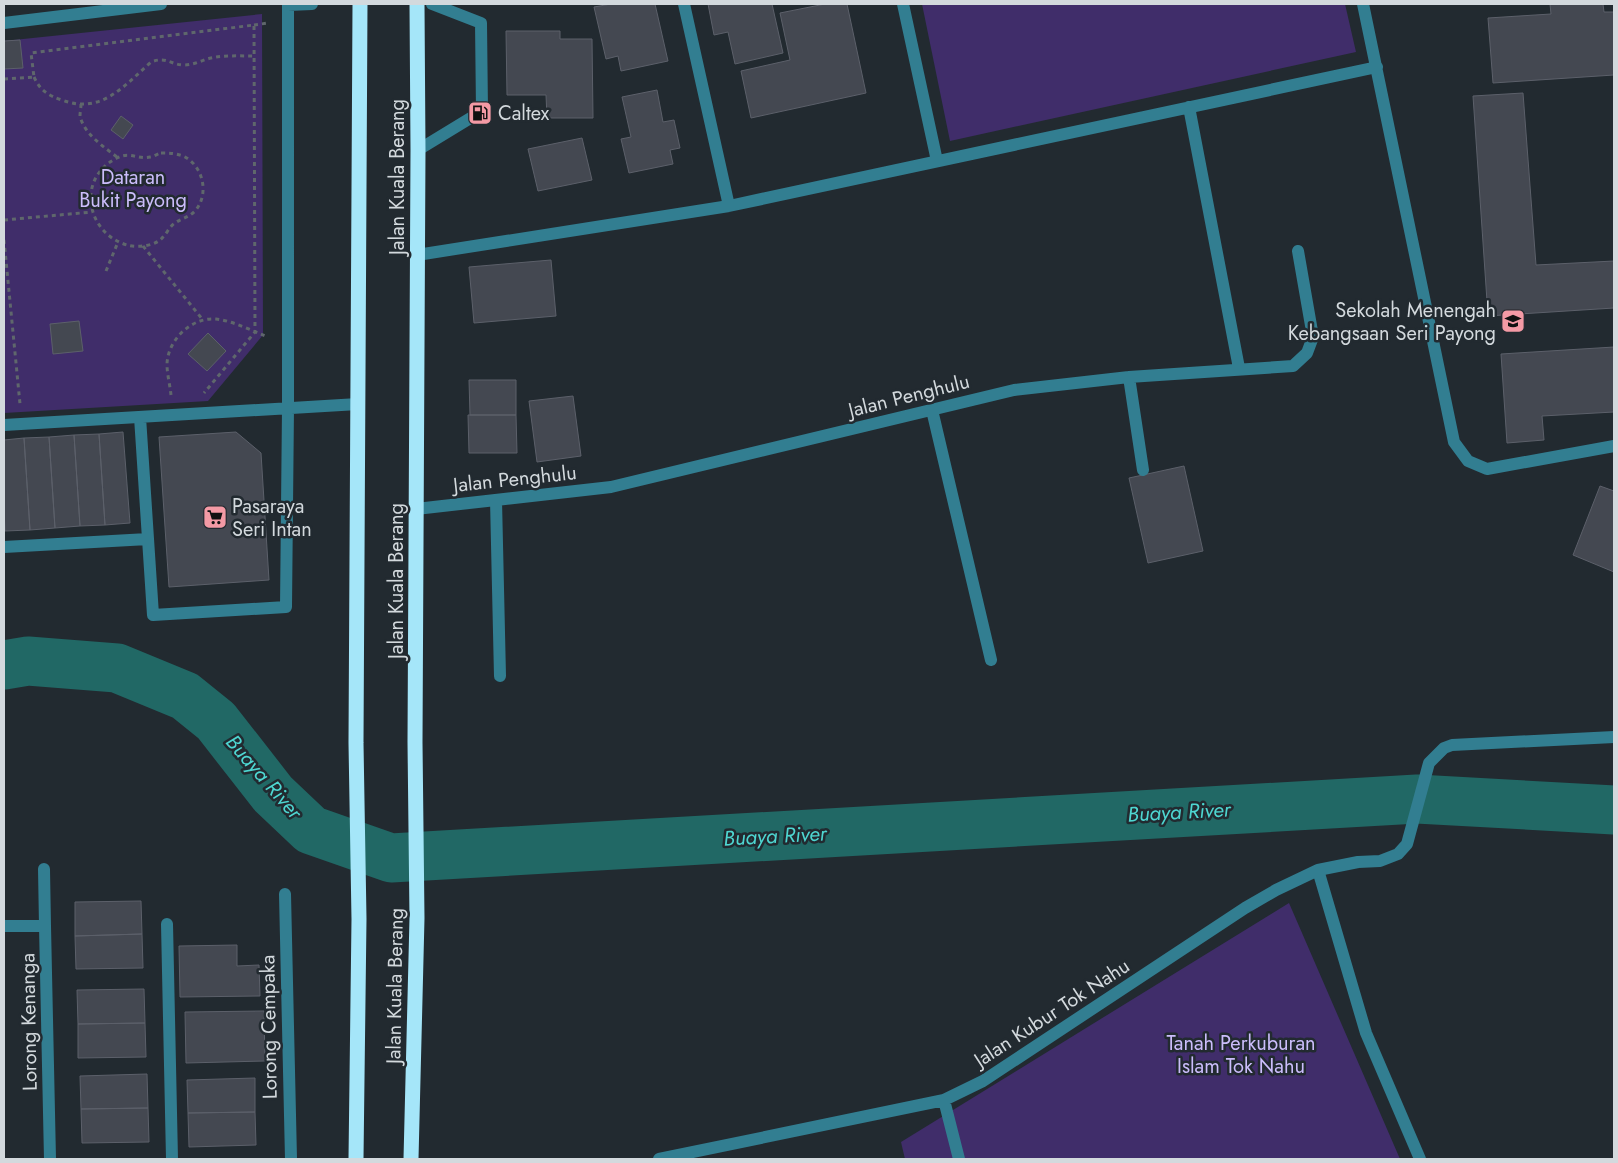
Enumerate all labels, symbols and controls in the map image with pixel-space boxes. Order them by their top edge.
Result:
street label: Jalan Kuala Berang [383,99,412,258]
place label: Caltex [498,99,550,128]
fuel station icon: Caltex [467,100,493,126]
park label: Dataran Bukit Payong [79,163,187,215]
place label: Sekolah Menengah Kebangsaan Seri Payong [1288,296,1496,348]
school or university icon: Sekolah Menengah Kebangsaan Seri Payong [1500,308,1526,334]
street label: Jalan Penghulu [843,367,973,426]
street label: Jalan Penghulu [449,458,578,500]
place label: Pasaraya Seri Intan [232,492,312,544]
street label: Jalan Kuala Berang [382,503,411,662]
supermarket icon: Pasaraya Seri Intan [202,504,228,530]
water label: Buaya River [219,728,310,827]
water label: Buaya River [1127,794,1232,830]
water label: Buaya River [723,818,828,854]
street label: Jalan Kuala Berang [379,908,411,1067]
street label: Jalan Kubur Tok Nahu [966,952,1135,1076]
street label: Lorong Kenanga [13,953,45,1091]
street label: Lorong Cempaka [253,955,285,1099]
park label: Tanah Perkuburan Islam Tok Nahu [1166,1029,1316,1081]

